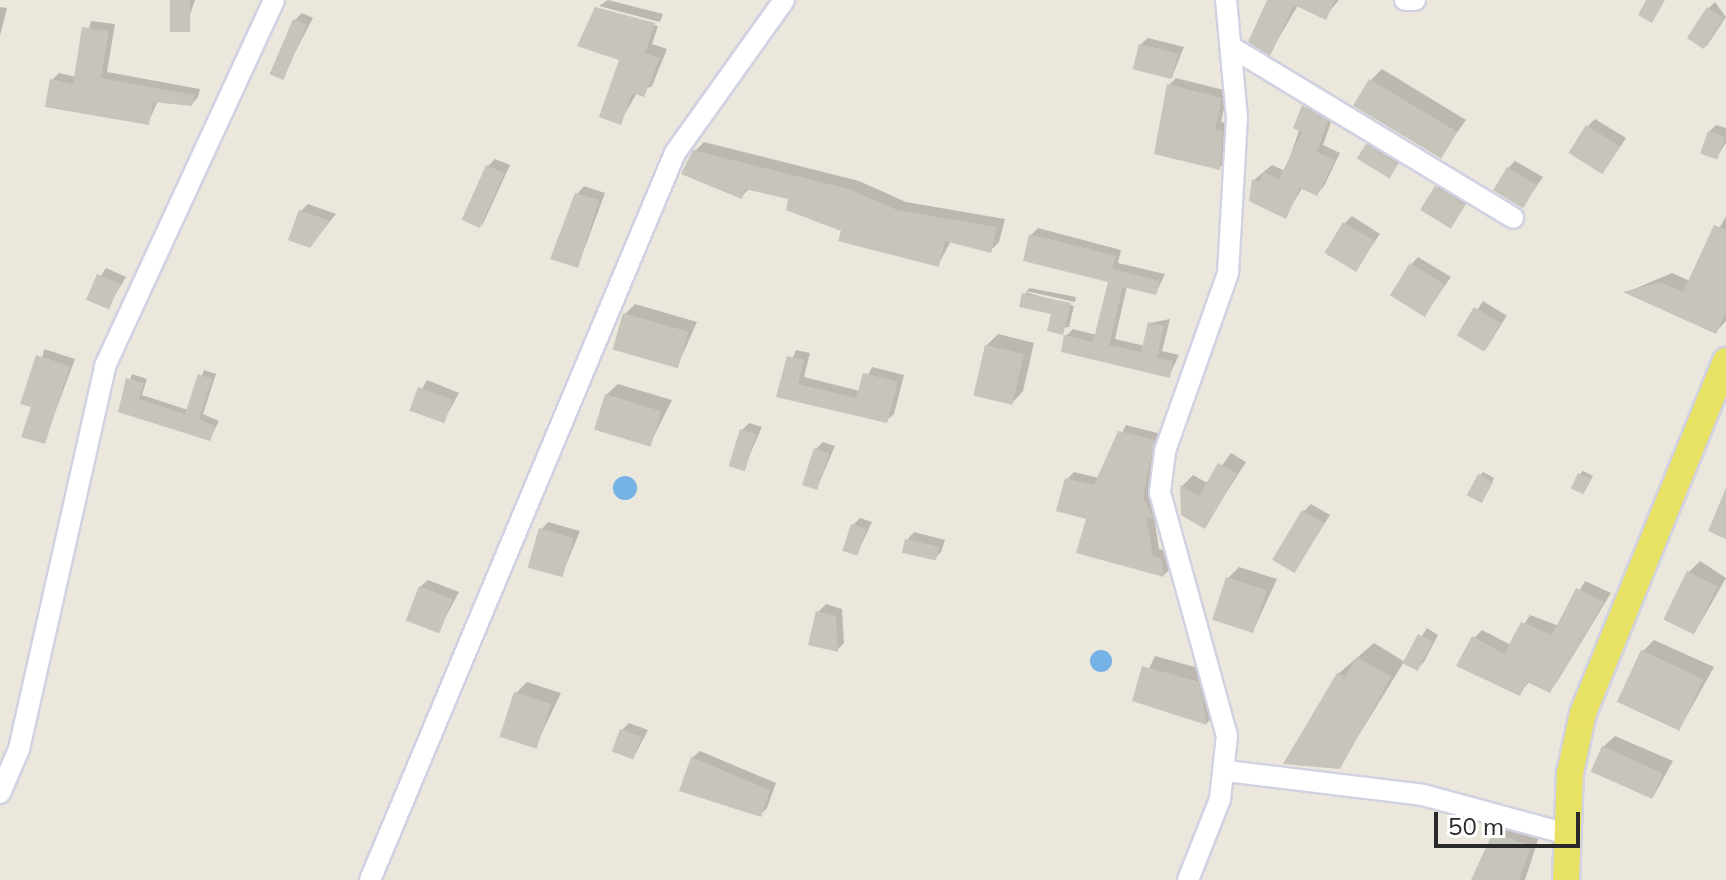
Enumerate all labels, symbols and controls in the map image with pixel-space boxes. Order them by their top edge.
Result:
scale bar [1438,796,1584,846]
text: 50 m [1448,811,1504,841]

